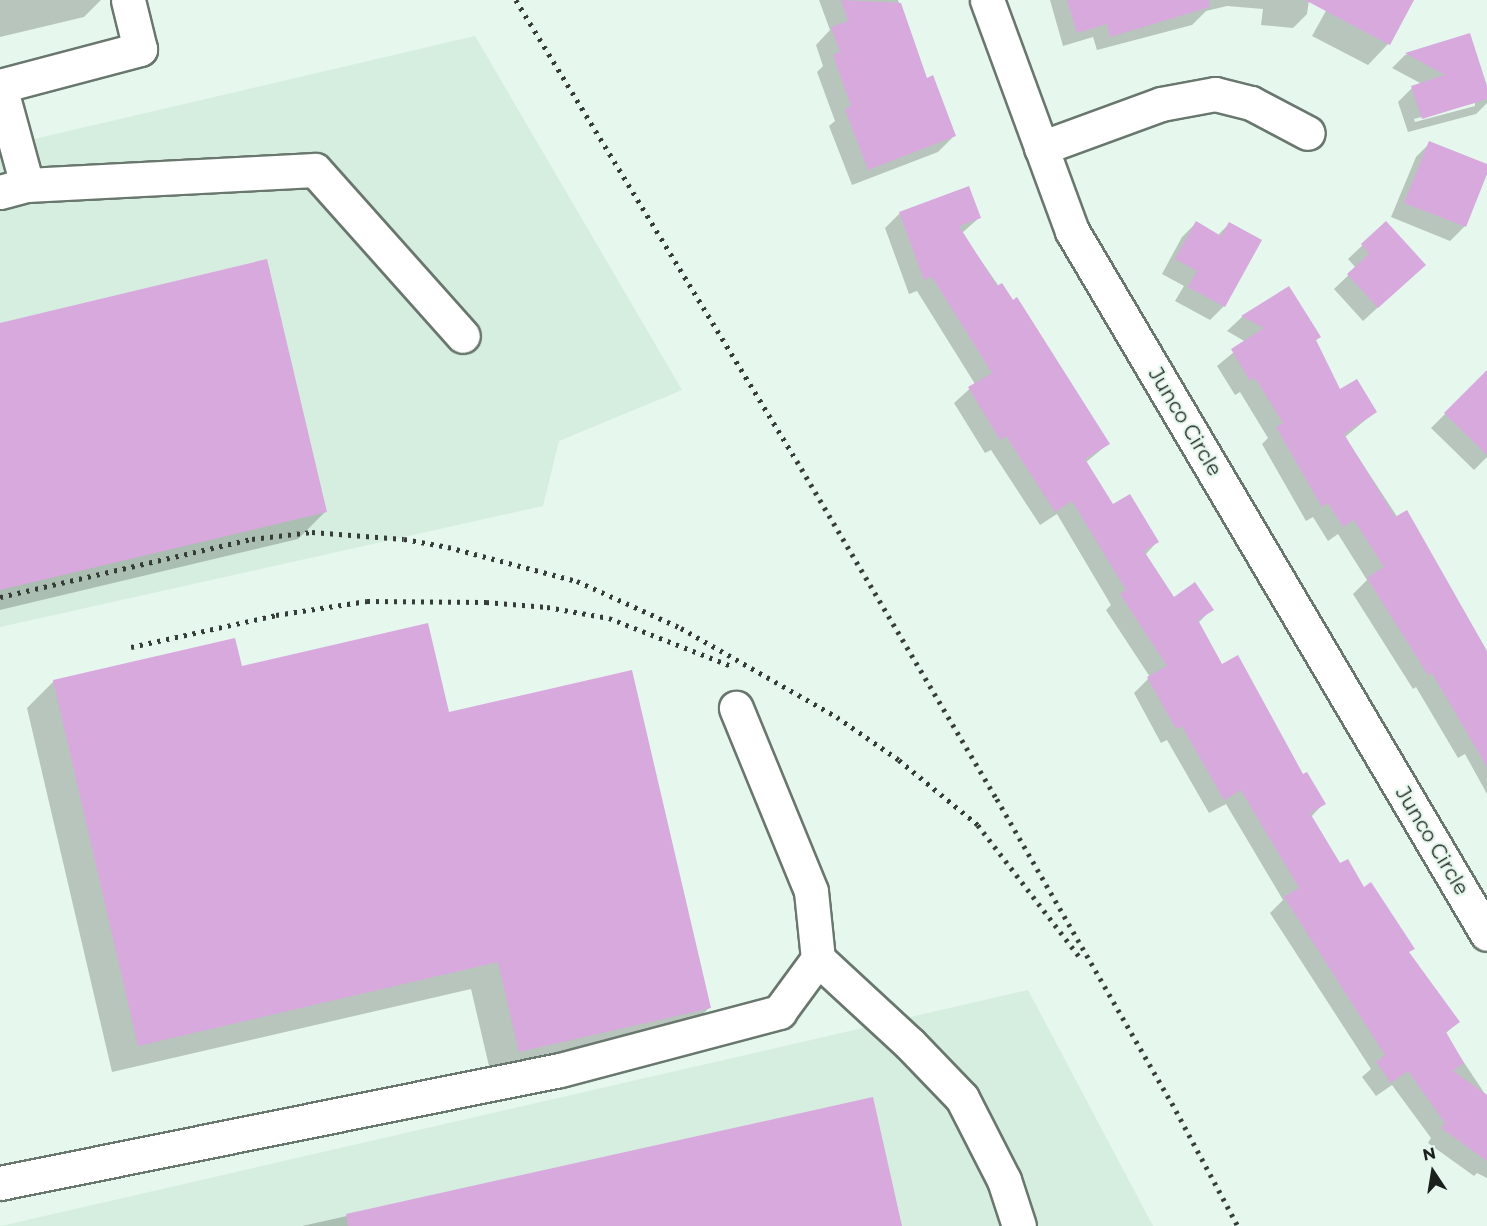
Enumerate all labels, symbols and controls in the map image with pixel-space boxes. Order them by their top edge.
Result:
street label: Junco Circle [1143,364,1227,480]
street label: Junco Circle [1390,783,1474,899]
north arrow [1403,1142,1463,1202]
text: N [1421,1143,1437,1165]

